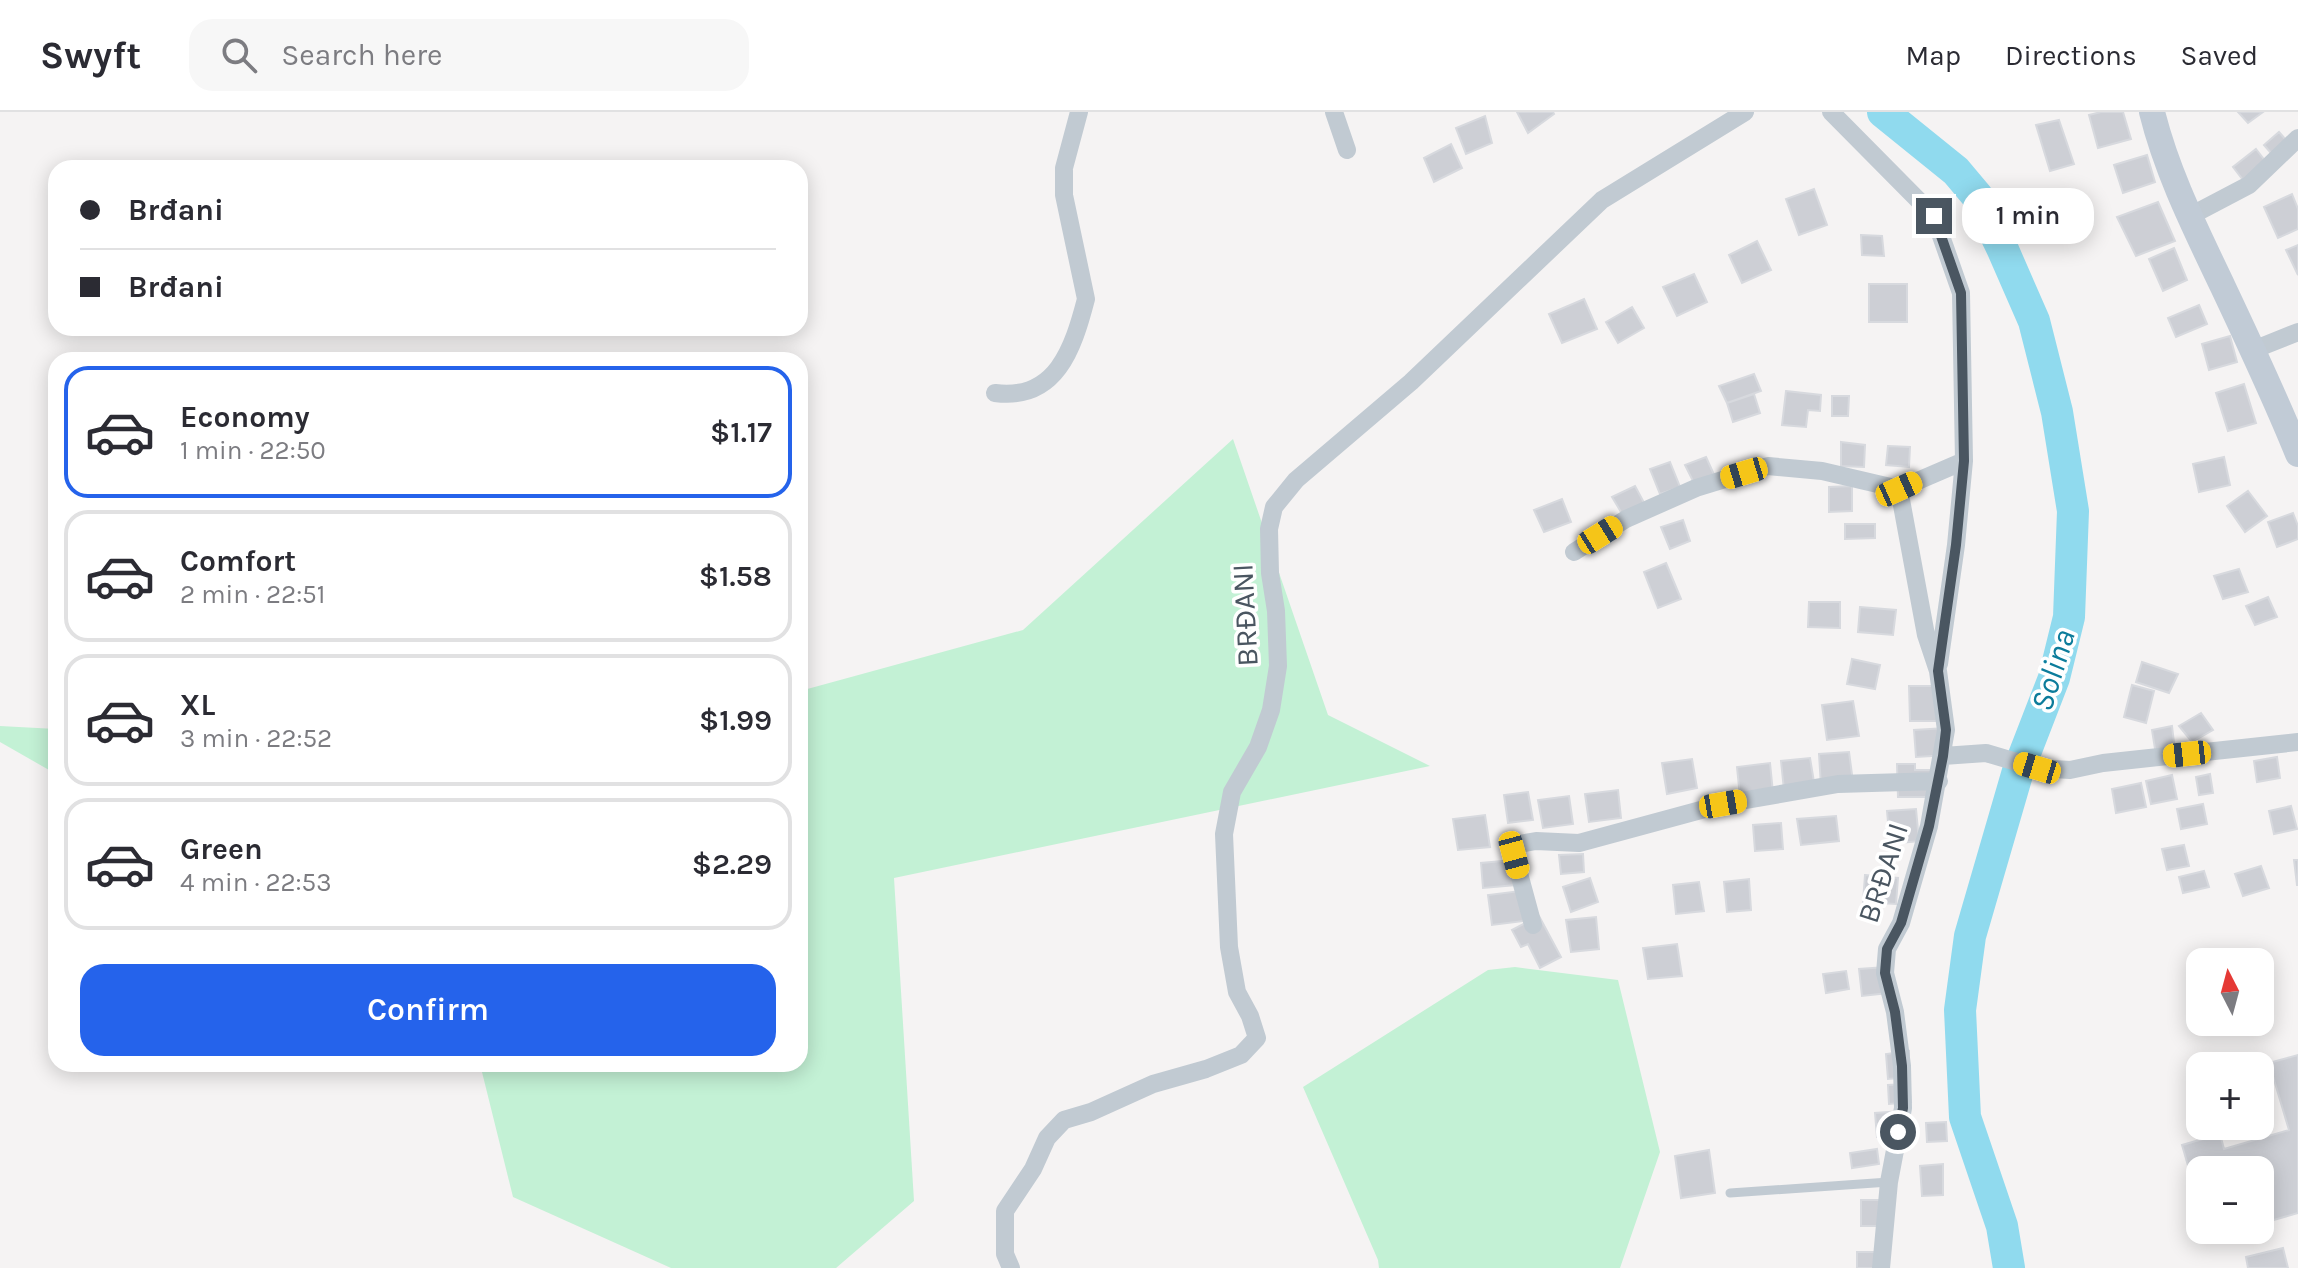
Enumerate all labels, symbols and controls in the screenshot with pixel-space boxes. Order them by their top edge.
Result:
search box [189,19,749,91]
text: Swyft [40,33,141,78]
icon: search [217,33,261,77]
text: Search here [281,37,443,73]
text: Map [1906,39,1961,72]
text: Directions [2005,39,2137,72]
text: Saved [2181,39,2258,72]
callout: 1 min [1962,188,2094,244]
text: Brđani [128,192,224,228]
route end [1916,198,1952,234]
text: 1 min [1996,200,2060,231]
text: Brđani [128,269,224,305]
icon: car [84,396,156,468]
text: Economy [180,399,310,435]
text: $1.17 [710,414,772,450]
text: 1 min · 22:50 [180,435,326,466]
car [1718,455,1770,491]
car [1872,468,1926,510]
car [1573,512,1627,558]
icon: car [84,540,156,612]
text: Comfort [180,543,296,579]
text: $1.58 [699,558,772,594]
street label: BRĐANI [1224,563,1266,667]
text: 2 min · 22:51 [180,579,325,610]
water label: Solina [2023,625,2083,715]
icon: car [84,684,156,756]
text: XL [180,687,215,723]
text: $1.99 [699,702,772,738]
text: 3 min · 22:52 [180,723,332,754]
car [2162,740,2212,768]
car [2011,750,2063,786]
car [1697,788,1749,820]
street label: BRĐANI [1850,818,1916,928]
icon: car [84,828,156,900]
car [1496,829,1532,881]
text: Green [180,831,263,867]
text: $2.29 [692,846,772,882]
text: 4 min · 22:53 [180,867,332,898]
north arrow [2186,948,2274,1036]
map controls [2186,948,2274,1244]
button: Confirm [80,964,776,1056]
button: + [2186,1052,2274,1140]
route start [1880,1114,1916,1150]
button: − [2186,1156,2274,1244]

